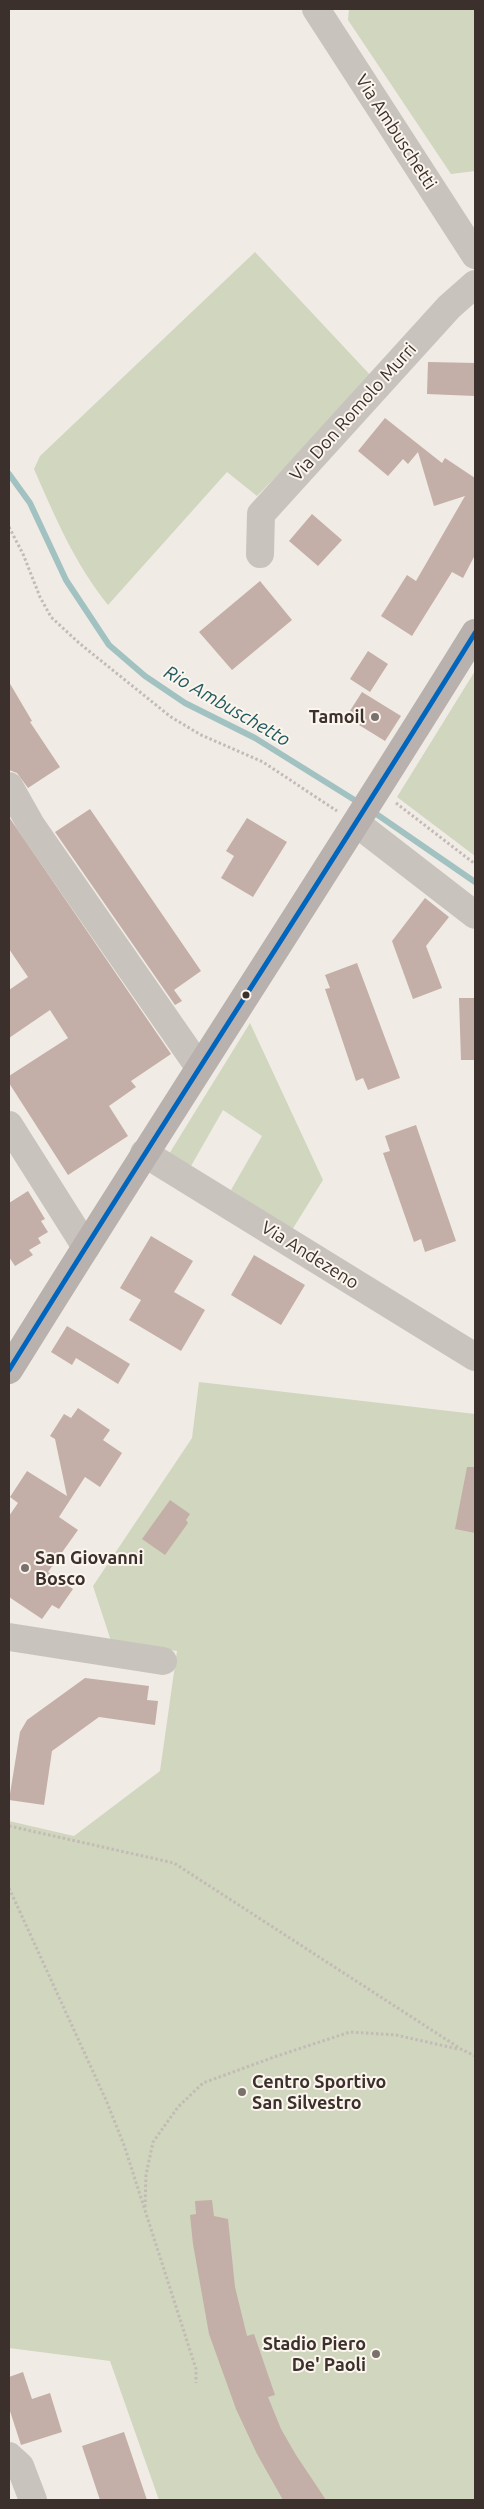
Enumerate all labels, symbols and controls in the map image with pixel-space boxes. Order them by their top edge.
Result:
street label: Via Ambuschetti [351,70,441,194]
street label: Via Don Romolo Murri [285,338,421,486]
water label: Rio Ambuschetto [160,661,294,751]
place label: Tamoil [309,706,365,728]
marker: Tamoil [369,711,381,723]
unlabelled marker [241,990,251,1000]
street label: Via Andezeno [257,1216,363,1294]
place label: San Giovanni Bosco [35,1547,143,1590]
marker: San Giovanni Bosco [19,1562,31,1574]
place label: Centro Sportivo San Silvestro [252,2071,386,2114]
marker: Centro Sportivo San Silvestro [236,2086,248,2098]
place label: Stadio Piero De' Paoli [263,2333,366,2376]
marker: Stadio Piero De' Paoli [370,2348,382,2360]

